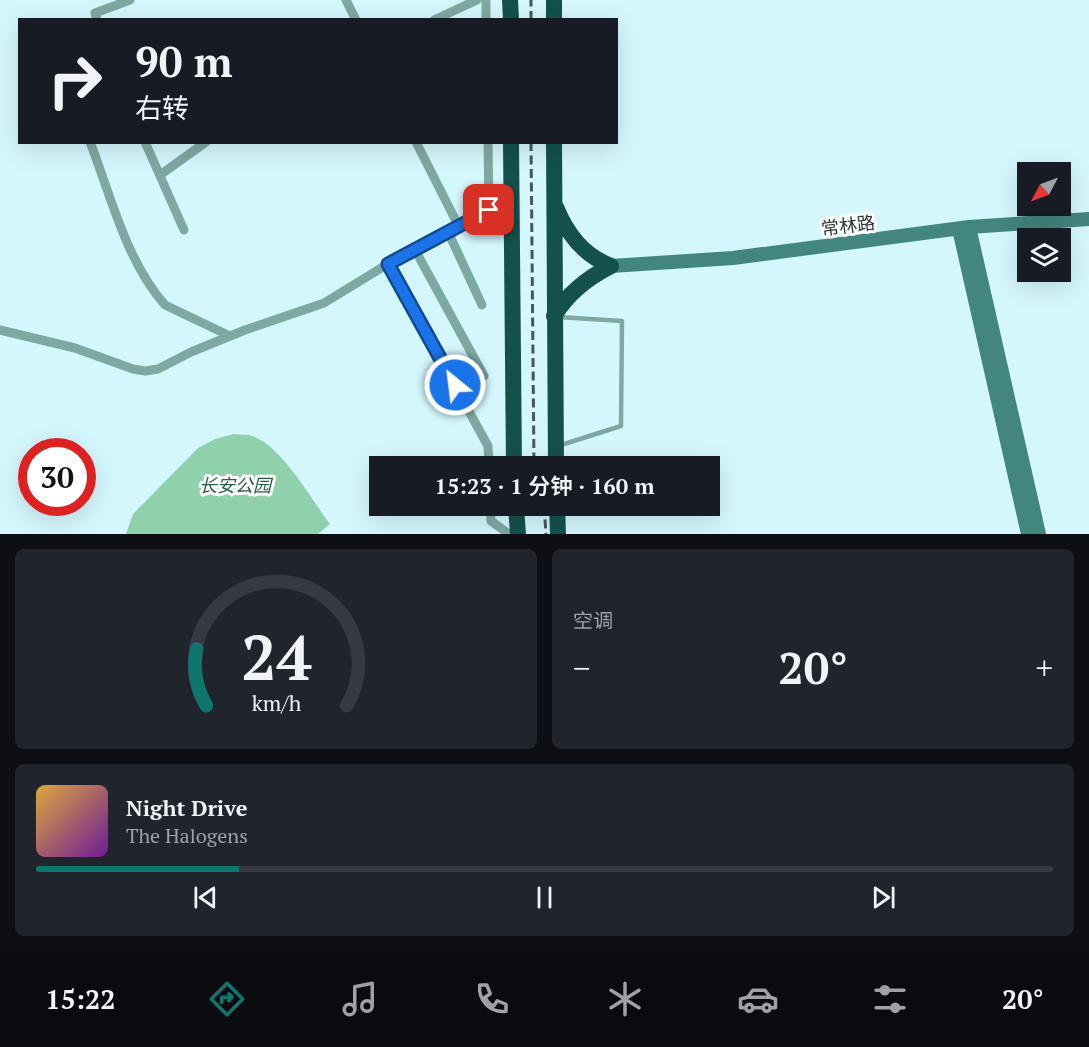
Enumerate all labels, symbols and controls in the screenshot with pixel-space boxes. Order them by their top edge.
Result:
text: 90 m [135,33,233,89]
icon: right [36,42,114,120]
text: 右转 [135,90,189,126]
north arrow [1017,162,1071,216]
map controls [1017,162,1071,282]
pin [463,184,514,235]
icon: arrive [472,193,505,226]
street label: 常林路 [820,210,876,240]
button: layers [1017,228,1071,282]
position arrow [423,353,487,417]
speed limit sign: 30 [18,438,96,516]
text: 15:23 · 1 分钟 · 160 m [435,471,654,500]
park label: 长安公园 [199,473,274,497]
text: 空调 [573,607,613,634]
text: 24 [241,615,311,698]
text: 20° [778,637,848,697]
text: − [573,646,591,689]
text: + [1035,646,1053,689]
text: km/h [251,689,301,717]
text: Night Drive [126,793,248,822]
text: The Halogens [126,822,248,849]
icon: previous [189,881,222,914]
icon: pause [528,881,561,914]
icon: next [867,881,900,914]
icon: directions [206,978,248,1020]
icon: music [339,978,381,1020]
icon: phone [471,978,513,1020]
icon: climate [604,978,646,1020]
icon: car [737,978,779,1020]
icon: filters [869,978,911,1020]
text: 15:22 [45,981,116,1017]
text: 20° [1002,981,1044,1017]

